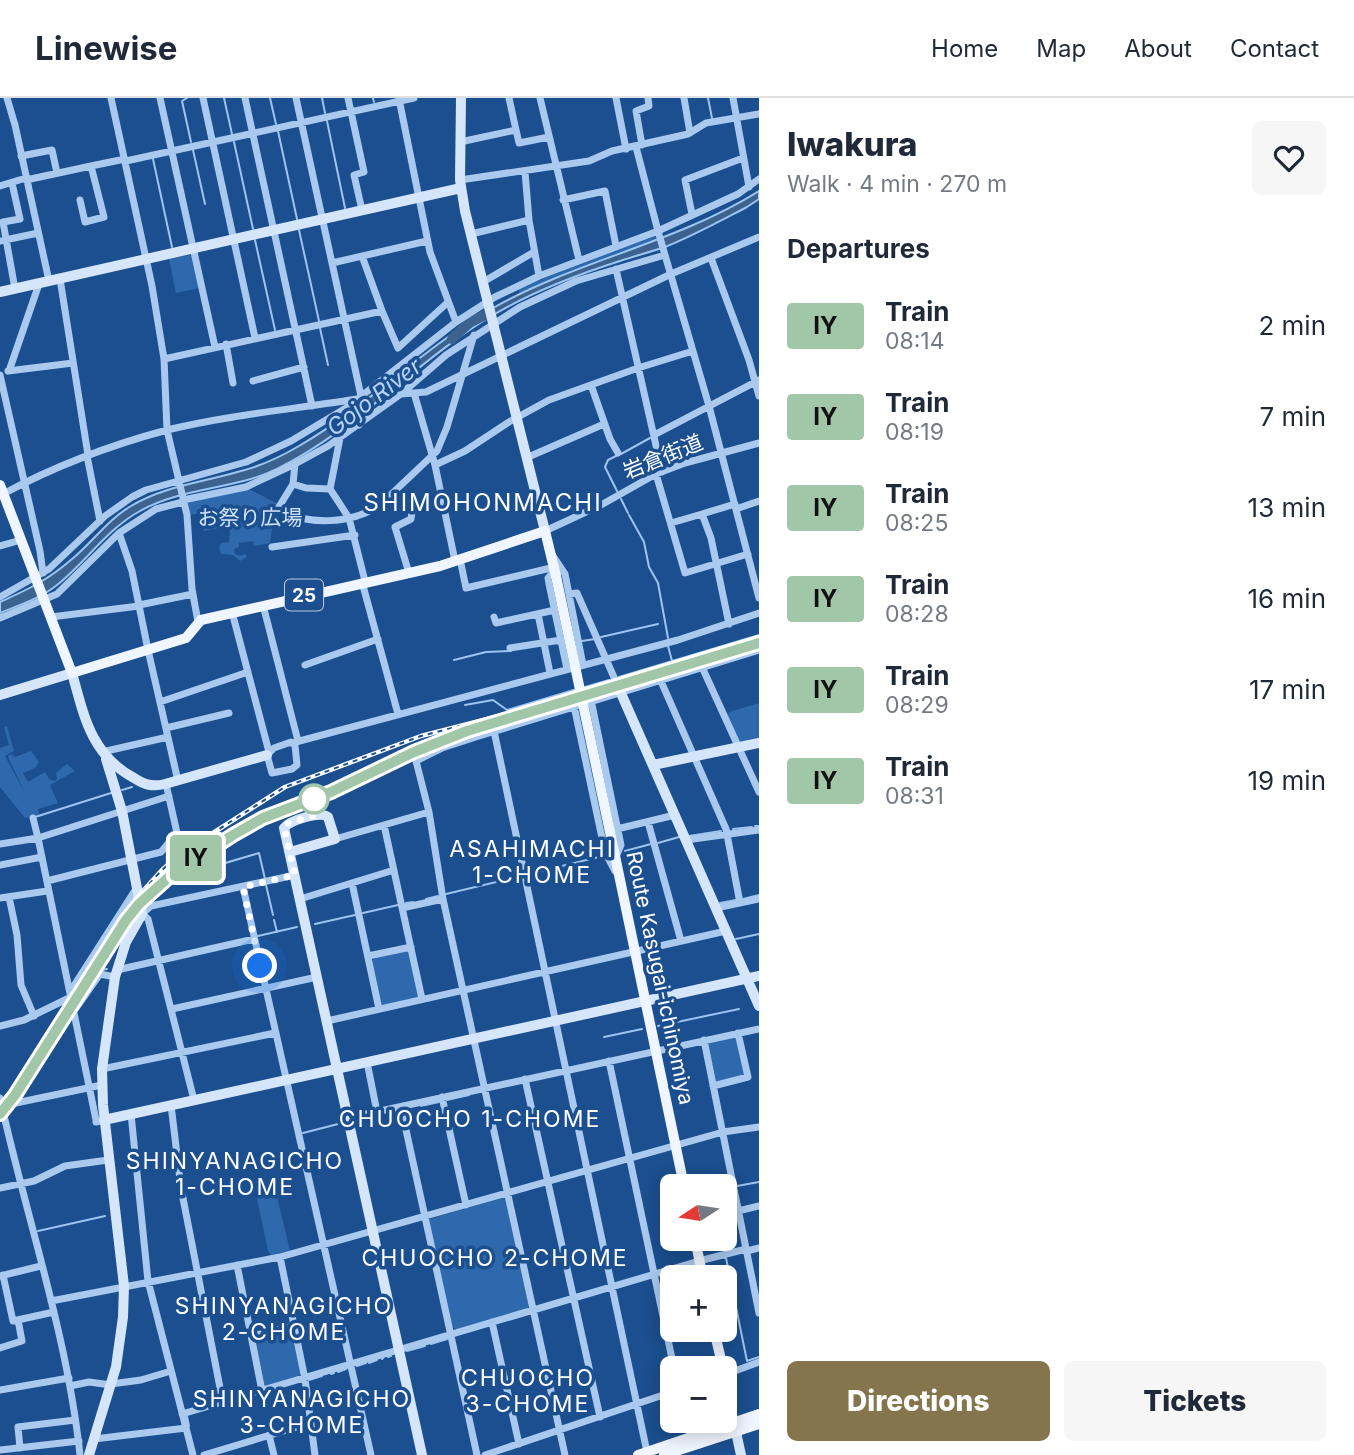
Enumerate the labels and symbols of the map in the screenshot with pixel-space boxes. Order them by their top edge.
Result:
water label: Gojo River [321,351,428,442]
street label: 岩倉街道 [619,429,706,484]
district label: SHIMOHONMACHI [363,488,603,517]
park label: お祭り広場 [198,505,303,530]
road number: 25 [285,580,323,610]
unlabelled marker [299,784,329,814]
line badge: IY [164,835,228,881]
district label: ASAHIMACHI 1-CHOME [449,835,615,889]
street label: Route Kasugai-ichinomiya [621,849,700,1107]
your location [242,948,277,983]
district label: CHUOCHO 1-CHOME [339,1105,601,1133]
district label: SHINYANAGICHO 1-CHOME [126,1147,344,1201]
north arrow [660,1174,737,1251]
district label: CHUOCHO 2-CHOME [361,1244,629,1272]
district label: SHINYANAGICHO 2-CHOME [175,1292,393,1346]
district label: CHUOCHO 3-CHOME [461,1364,595,1418]
district label: SHINYANAGICHO 3-CHOME [193,1385,411,1439]

